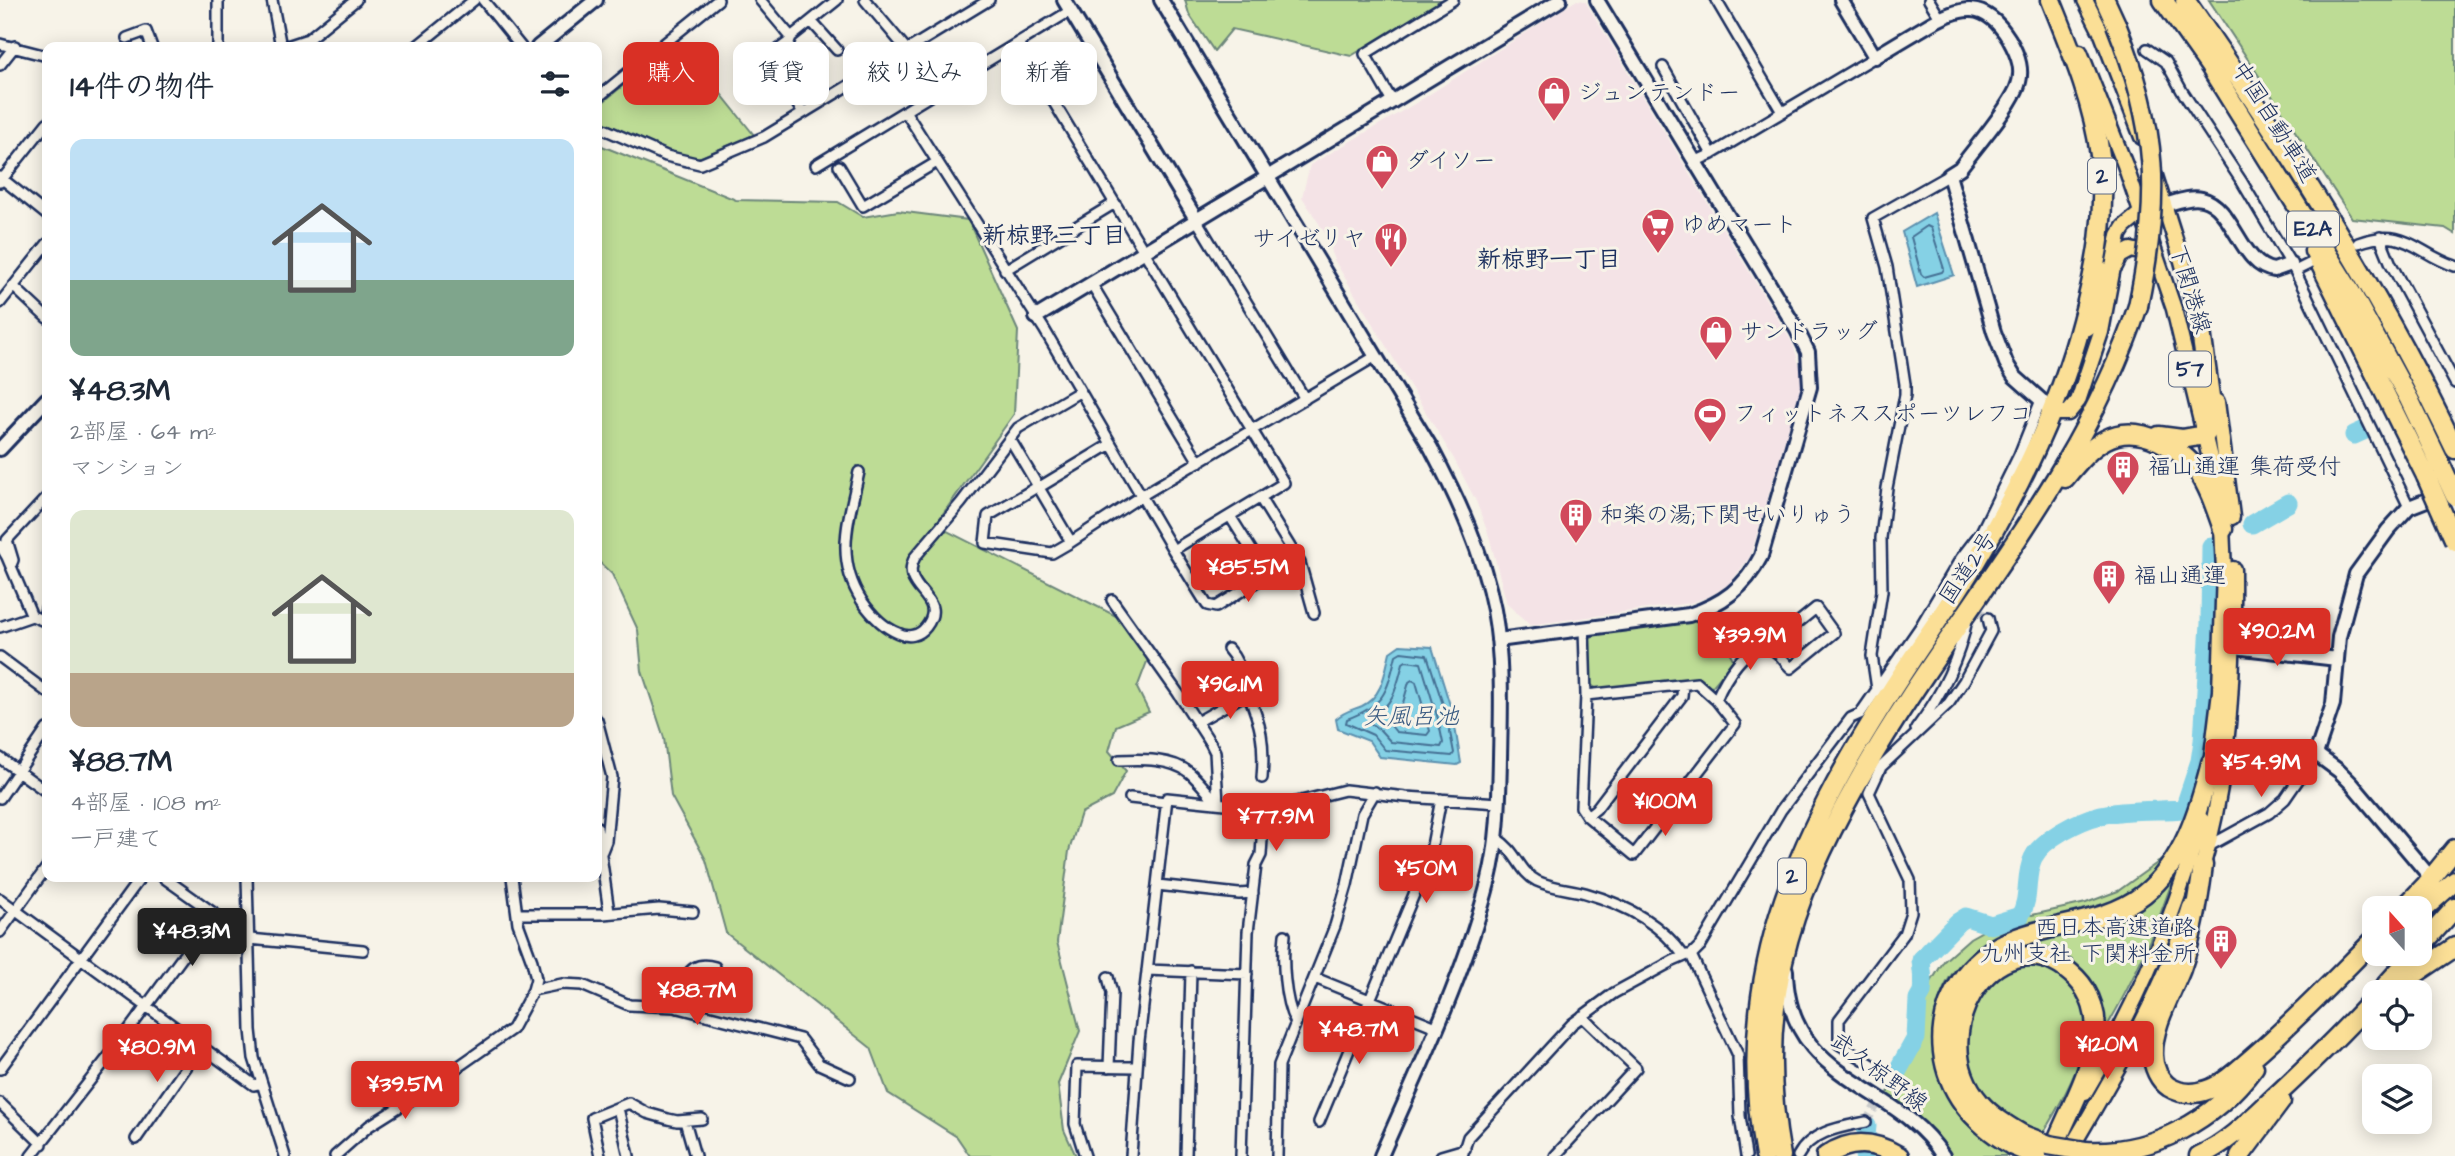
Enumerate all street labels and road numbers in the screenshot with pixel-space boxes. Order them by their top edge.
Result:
street label: 中国自動車道 [2224,55,2324,189]
road number: 2 [2088,158,2116,194]
road number: E2A [2287,212,2339,246]
street label: 下関港線 [2161,240,2219,338]
road number: 57 [2169,352,2211,386]
street label: 国道2号 [1932,525,2004,611]
road number: 2 [1778,858,1806,894]
street label: 武久椋野線 [1823,1025,1935,1119]

